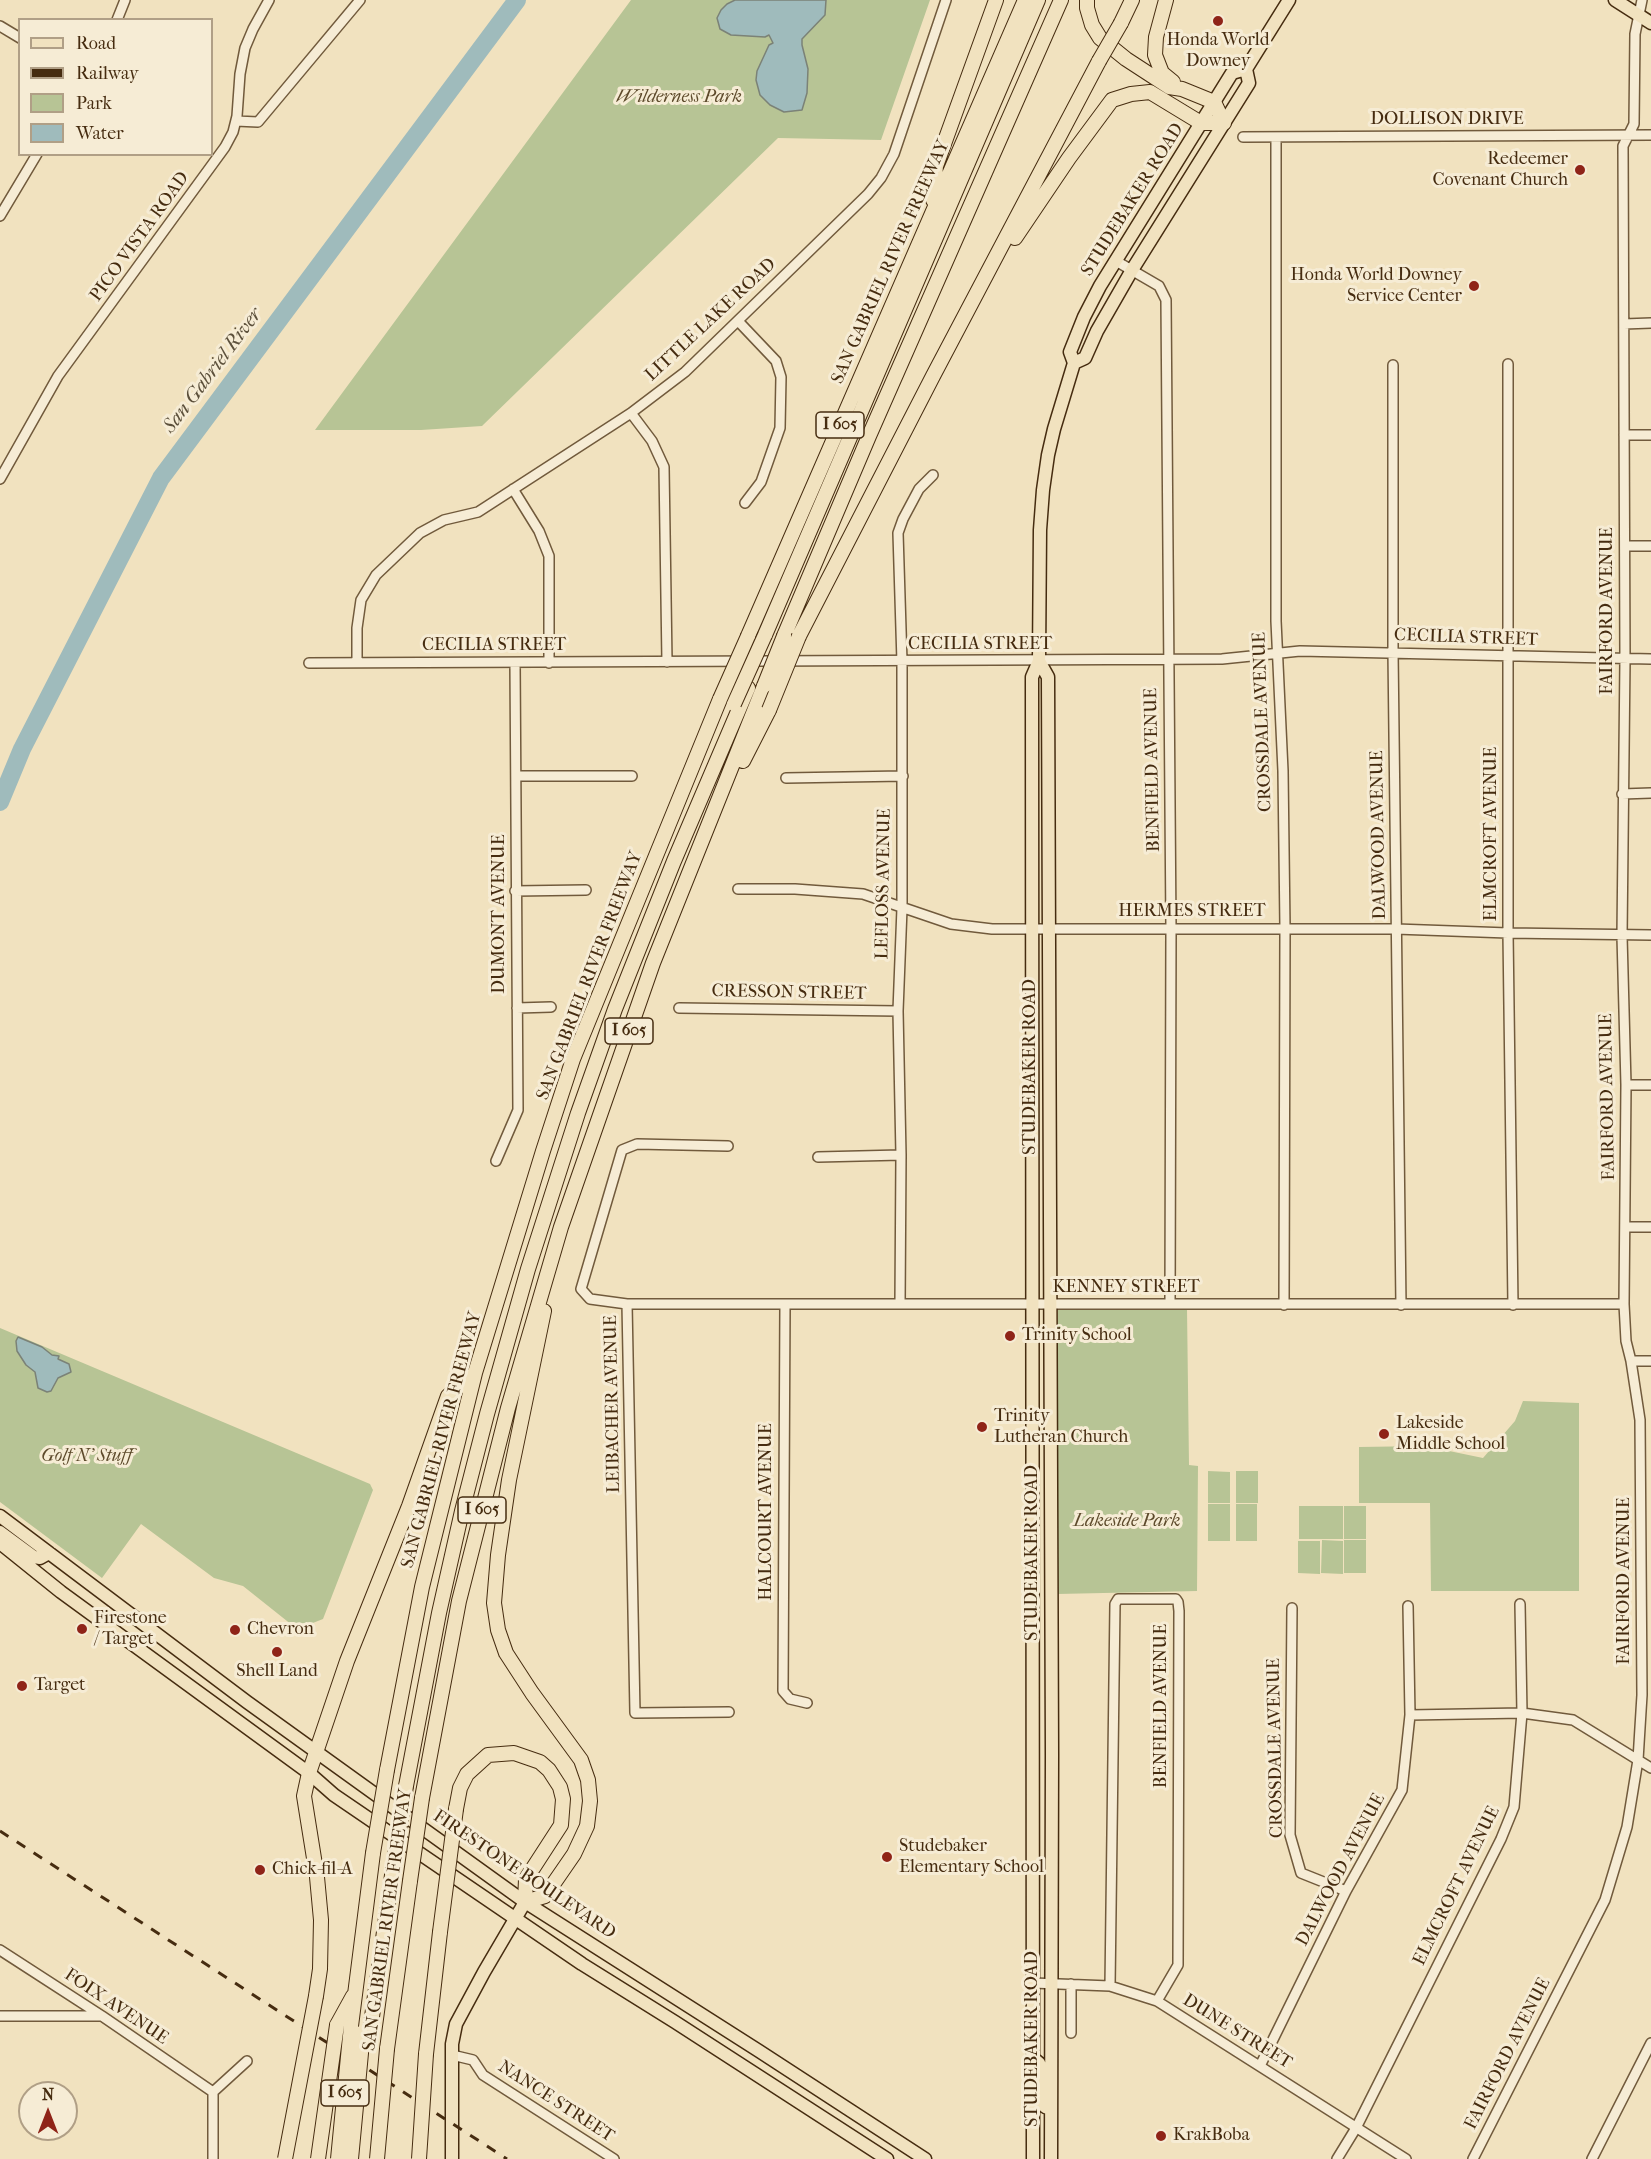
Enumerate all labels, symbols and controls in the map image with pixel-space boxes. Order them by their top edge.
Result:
marker: Honda World Downey [1211,14,1225,28]
legend [18,18,213,156]
place label: Honda World Downey [1166,30,1270,72]
text: Road [76,33,116,54]
text: Railway [76,63,139,84]
park label: Wilderness Park [616,87,742,109]
text: Park [76,93,112,114]
street label: DOLLISON DRIVE [1370,109,1524,131]
street label: STUDEBAKER ROAD [1077,120,1189,280]
text: Water [76,123,124,144]
street label: SAN GABRIEL RIVER FREEWAY [827,137,955,387]
place label: Redeemer Covenant Church [1432,149,1568,192]
marker: Redeemer Covenant Church [1573,163,1587,177]
street label: PICO VISTA ROAD [86,168,194,306]
street label: LITTLE LAKE ROAD [641,254,781,386]
place label: Honda World Downey Service Center [1291,265,1462,308]
marker: Honda World Downey Service Center [1467,279,1481,293]
water label: San Gabriel River [158,304,268,438]
road number: I 605 [816,412,864,438]
street label: FAIRFORD AVENUE [1597,527,1619,695]
street label: CECILIA STREET [1394,625,1538,651]
street label: CROSSDALE AVENUE [1249,632,1277,812]
street label: CECILIA STREET [908,634,1052,656]
street label: CECILIA STREET [422,635,566,657]
street label: BENFIELD AVENUE [1141,688,1165,852]
street label: ELMCROFT AVENUE [1481,747,1503,921]
street label: DALWOOD AVENUE [1367,750,1391,920]
street label: LEFLOSS AVENUE [872,808,896,960]
street label: DUMONT AVENUE [489,834,511,994]
street label: SAN GABRIEL RIVER FREEWAY [533,849,647,1103]
street label: HERMES STREET [1118,901,1266,923]
street label: STUDEBAKER ROAD [1020,979,1042,1155]
street label: CRESSON STREET [711,981,867,1005]
street label: FAIRFORD AVENUE [1596,1013,1620,1181]
road number: I 605 [605,1018,653,1044]
street label: KENNEY STREET [1052,1277,1200,1299]
street label: SAN GABRIEL RIVER FREEWAY [397,1309,487,1571]
street label: LEIBACHER AVENUE [601,1315,625,1493]
place label: Trinity School [1022,1325,1132,1347]
marker: Trinity School [1003,1329,1017,1343]
place label: Trinity Lutheran Church [994,1406,1128,1448]
place label: Lakeside Middle School [1396,1413,1505,1456]
marker: Trinity Lutheran Church [975,1420,989,1434]
street label: HALCOURT AVENUE [756,1423,778,1601]
marker: Lakeside Middle School [1377,1427,1391,1441]
park label: Golf N' Stuff [41,1446,133,1468]
street label: STUDEBAKER ROAD [1022,1465,1044,1641]
road number: I 605 [458,1497,506,1523]
street label: FAIRFORD AVENUE [1614,1497,1636,1665]
park label: Lakeside Park [1074,1511,1180,1533]
place label: Firestone / Target [94,1608,167,1650]
place label: Chevron [247,1619,314,1641]
marker: Firestone / Target [75,1622,89,1636]
marker: Chevron [228,1623,242,1637]
street label: BENFIELD AVENUE [1151,1624,1173,1788]
marker: Shell Land [270,1645,284,1659]
street label: CROSSDALE AVENUE [1264,1658,1288,1838]
place label: Shell Land [236,1661,318,1683]
place label: Target [34,1675,85,1697]
marker: Target [15,1679,29,1693]
street label: SAN GABRIEL RIVER FREEWAY [359,1788,417,2052]
street label: DALWOOD AVENUE [1292,1790,1390,1950]
street label: ELMCROFT AVENUE [1409,1803,1505,1969]
street label: FIRESTONE BOULEVARD [429,1806,619,1944]
place label: Studebaker Elementary School [899,1836,1044,1878]
marker: Studebaker Elementary School [880,1850,894,1864]
place label: Chick-fil-A [272,1859,353,1881]
marker: Chick-fil-A [253,1863,267,1877]
street label: STUDEBAKER ROAD [1022,1951,1044,2127]
street label: FOIX AVENUE [60,1964,172,2050]
street label: FAIRFORD AVENUE [1460,1975,1556,2133]
street label: DUNE STREET [1178,1990,1296,2074]
street label: NANCE STREET [494,2056,618,2148]
road number: I 605 [321,2080,369,2106]
north arrow [18,2081,78,2141]
text: N [42,2085,54,2104]
place label: KrakBoba [1173,2125,1250,2147]
marker: KrakBoba [1154,2129,1168,2143]

